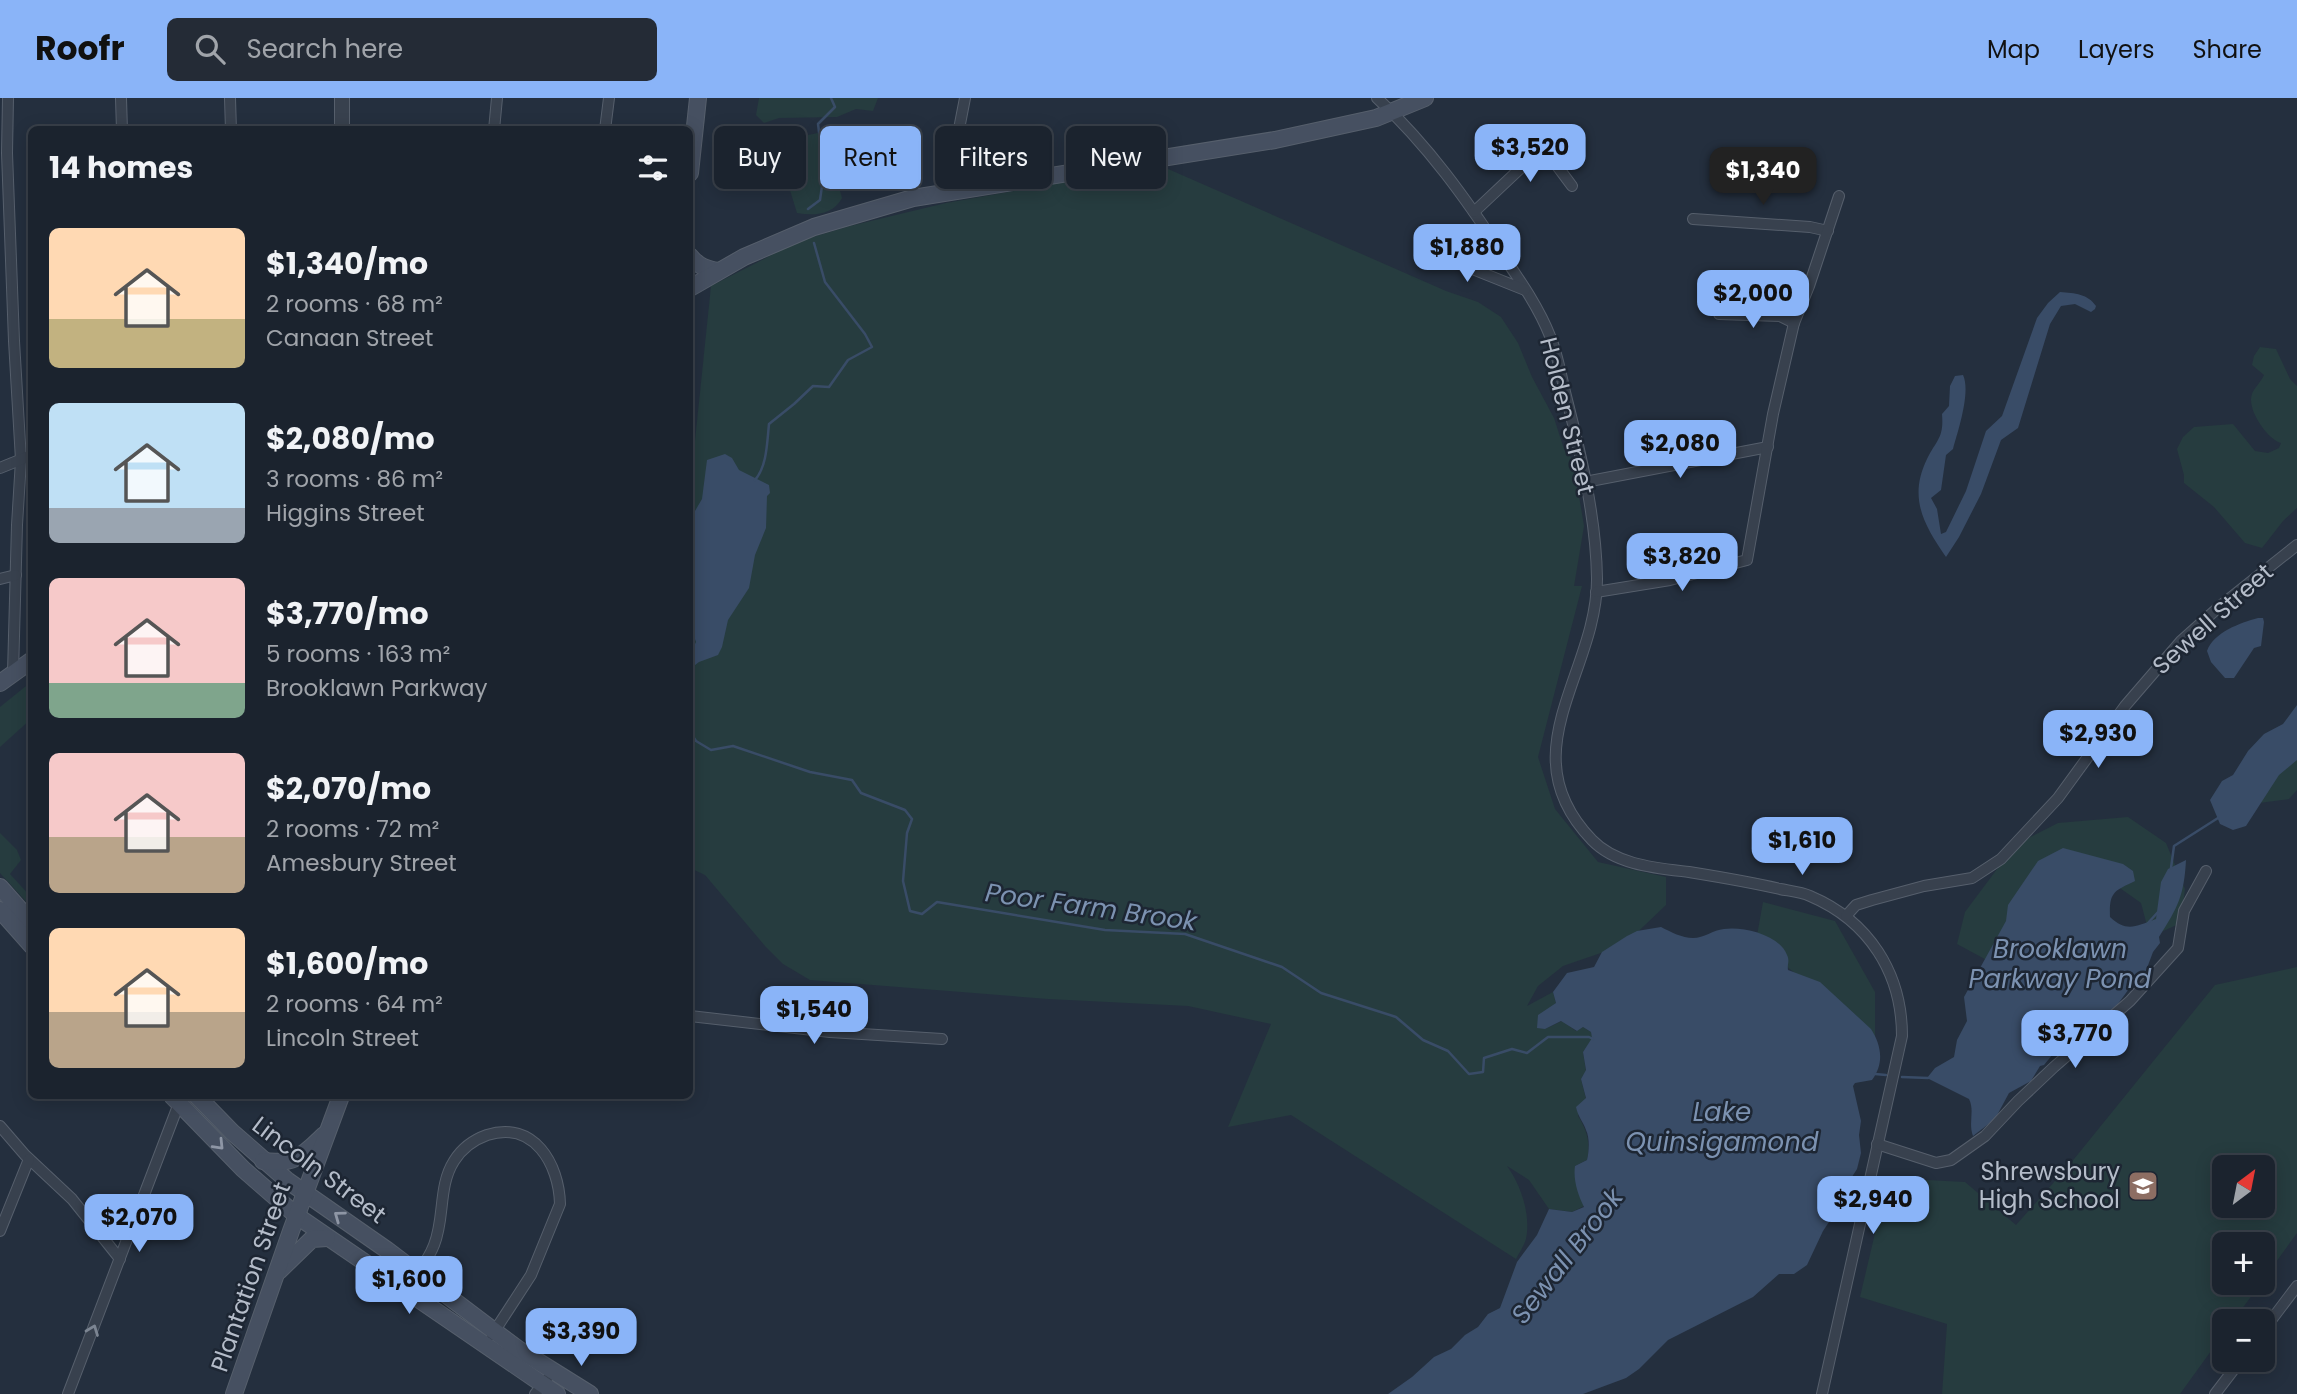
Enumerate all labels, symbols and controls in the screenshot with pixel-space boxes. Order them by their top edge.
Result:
search box [167,18,657,81]
text: Roofr [35,25,125,72]
icon: search [191,30,229,68]
text: Search here [247,31,403,67]
text: Map [1987,33,2040,66]
text: Layers [2078,33,2154,66]
text: Share [2192,33,2262,66]
pin: $3,520 [1473,125,1587,184]
chip: Buy [714,126,806,189]
chip: Rent [820,126,921,189]
chip: Filters [935,126,1052,189]
chip: New [1066,126,1166,189]
text: $3,520 [1491,131,1569,163]
text: 14 homes [49,146,193,189]
pin: $1,340 [1706,148,1820,207]
icon: filters [634,149,672,187]
text: $1,340 [1726,154,1800,186]
pin: $1,880 [1410,225,1524,284]
text: $1,880 [1429,231,1505,263]
text: $1,340/mo [266,242,428,285]
icon: home [105,256,189,340]
pin: $2,000 [1696,271,1810,330]
text: $2,000 [1713,277,1793,309]
text: 2 rooms · 68 m² [266,288,443,320]
text: Canaan Street [266,322,433,354]
street label: Holden Street [1532,334,1603,498]
text: $2,080/mo [266,417,435,460]
pin: $2,080 [1623,420,1737,480]
text: $2,080 [1640,427,1720,459]
icon: home [105,431,189,515]
text: 3 rooms · 86 m² [266,463,443,495]
text: Higgins Street [266,497,425,529]
pin: $3,820 [1625,533,1739,593]
text: $3,820 [1643,540,1721,572]
street label: Sewell Street [2145,556,2280,682]
text: $3,770/mo [266,592,429,635]
icon: home [105,606,189,690]
text: 5 rooms · 163 m² [266,638,450,670]
text: Brooklawn Parkway [266,672,488,704]
pin: $2,930 [2041,710,2155,770]
text: $2,930 [2059,717,2137,749]
text: $2,070/mo [266,767,431,810]
icon: home [105,781,189,865]
text: 2 rooms · 72 m² [266,813,439,845]
pin: $1,610 [1745,818,1859,877]
text: $1,610 [1768,824,1836,856]
text: Amesbury Street [266,847,457,879]
water label: Poor Farm Brook [983,874,1201,940]
water label: Brooklawn Parkway Pond [1969,931,2152,997]
text: $1,600/mo [266,942,428,985]
icon: home [105,956,189,1040]
pin: $1,540 [757,986,871,1046]
text: 2 rooms · 64 m² [266,988,443,1020]
text: $1,540 [776,993,852,1025]
pin: $3,770 [2018,1010,2132,1070]
text: $3,770 [2037,1017,2113,1049]
text: Lincoln Street [266,1022,419,1054]
water label: Lake Quinsigamond [1626,1094,1819,1160]
street label: Lincoln Street [246,1108,393,1231]
one-way arrow [211,1137,224,1150]
place label: Shrewsbury High School [1979,1155,2120,1216]
north arrow [2212,1155,2275,1218]
map controls [2212,1155,2275,1372]
school or university icon: Shrewsbury High School [2126,1169,2160,1203]
pin: $2,940 [1816,1176,1930,1236]
street label: Plantation Street [203,1178,298,1376]
water label: Sewall Brook [1503,1179,1632,1331]
text: $2,940 [1833,1183,1913,1215]
pin: $2,070 [82,1194,196,1254]
text: $2,070 [100,1201,178,1233]
one-way arrow [334,1212,347,1225]
button: + [2212,1232,2275,1295]
pin: $1,600 [352,1256,466,1316]
text: $1,600 [371,1263,447,1295]
pin: $3,390 [524,1308,638,1368]
button: − [2212,1309,2275,1372]
text: $3,390 [542,1315,620,1347]
one-way arrow [84,1325,98,1337]

